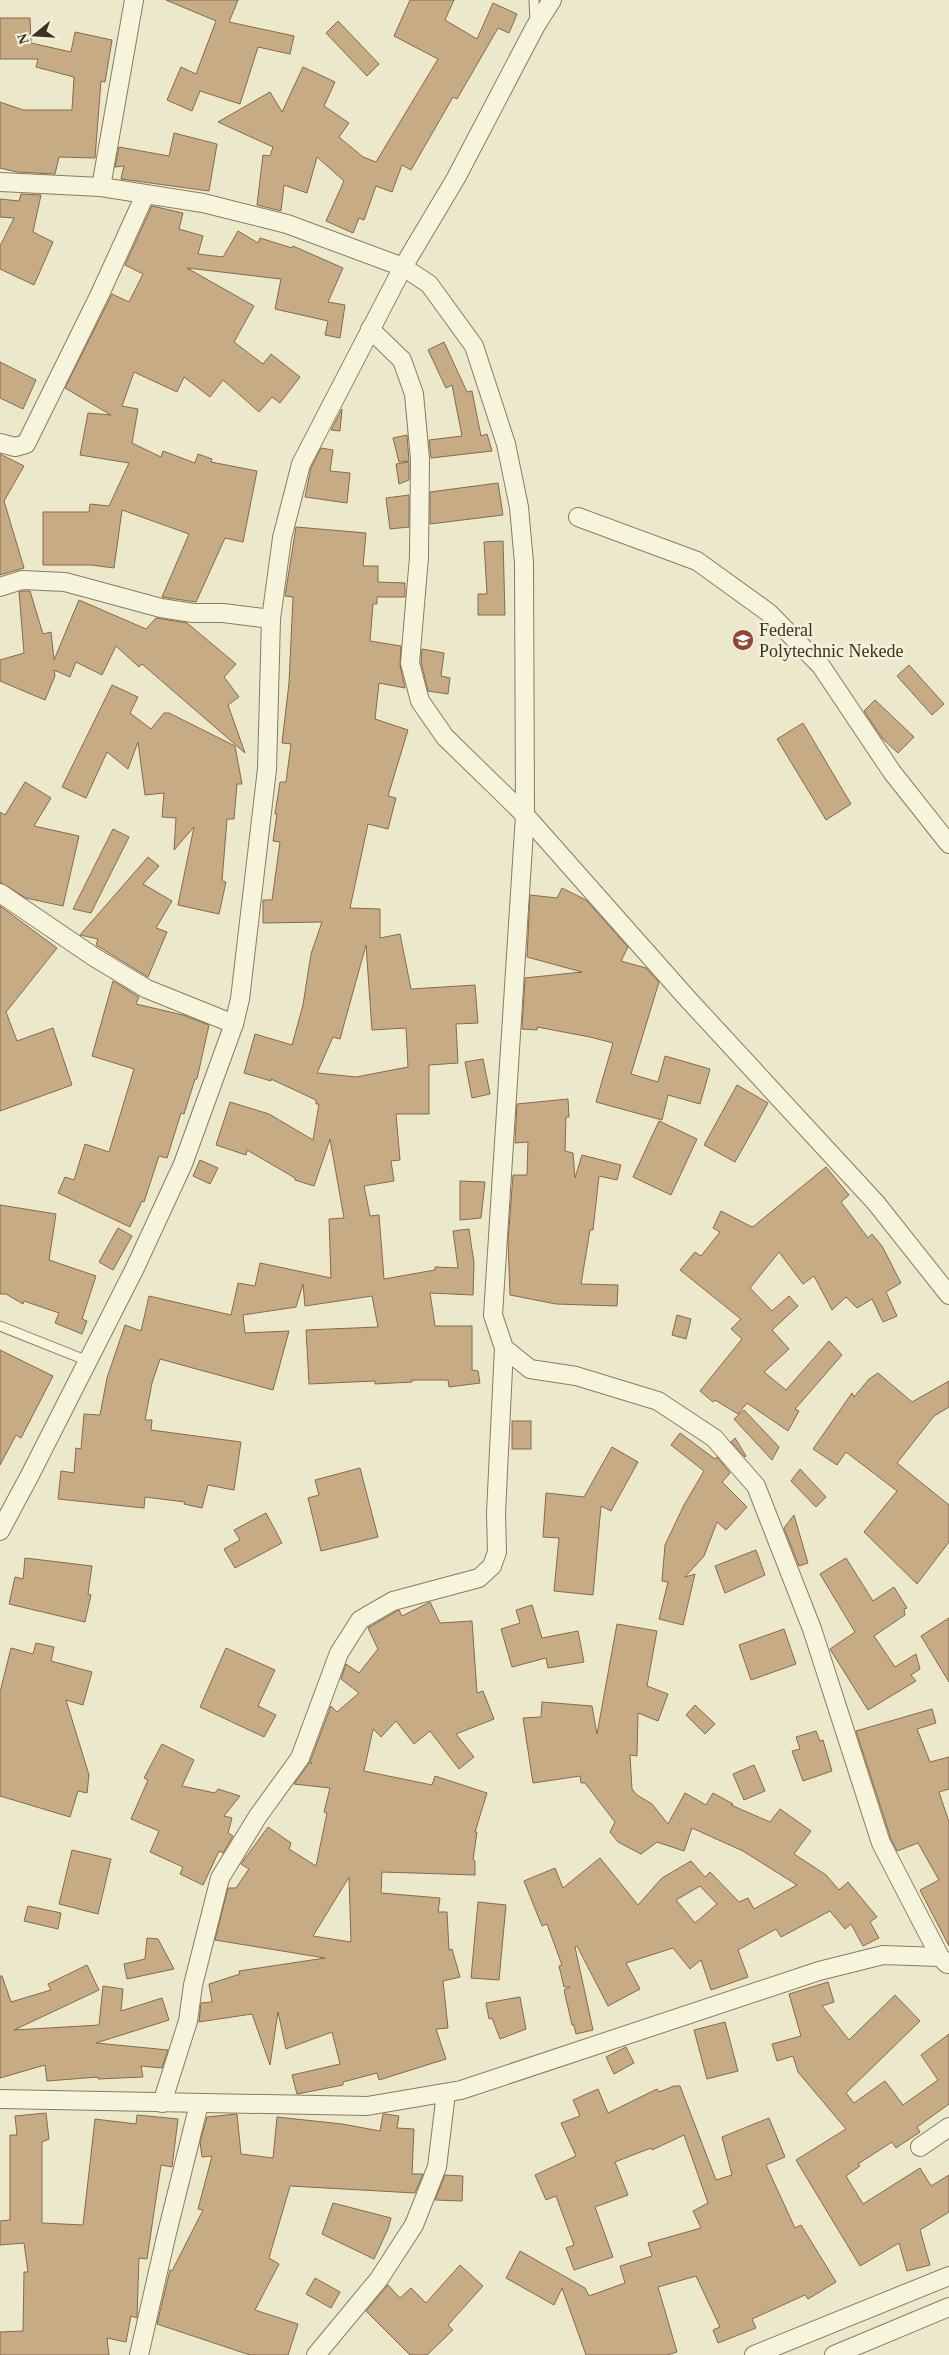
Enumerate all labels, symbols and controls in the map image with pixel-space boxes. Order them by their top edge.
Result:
north arrow [10,10,60,60]
text: N [14,32,32,46]
place label: Federal Polytechnic Nekede [759,620,903,661]
school or university icon: Federal Polytechnic Nekede [731,628,755,652]

